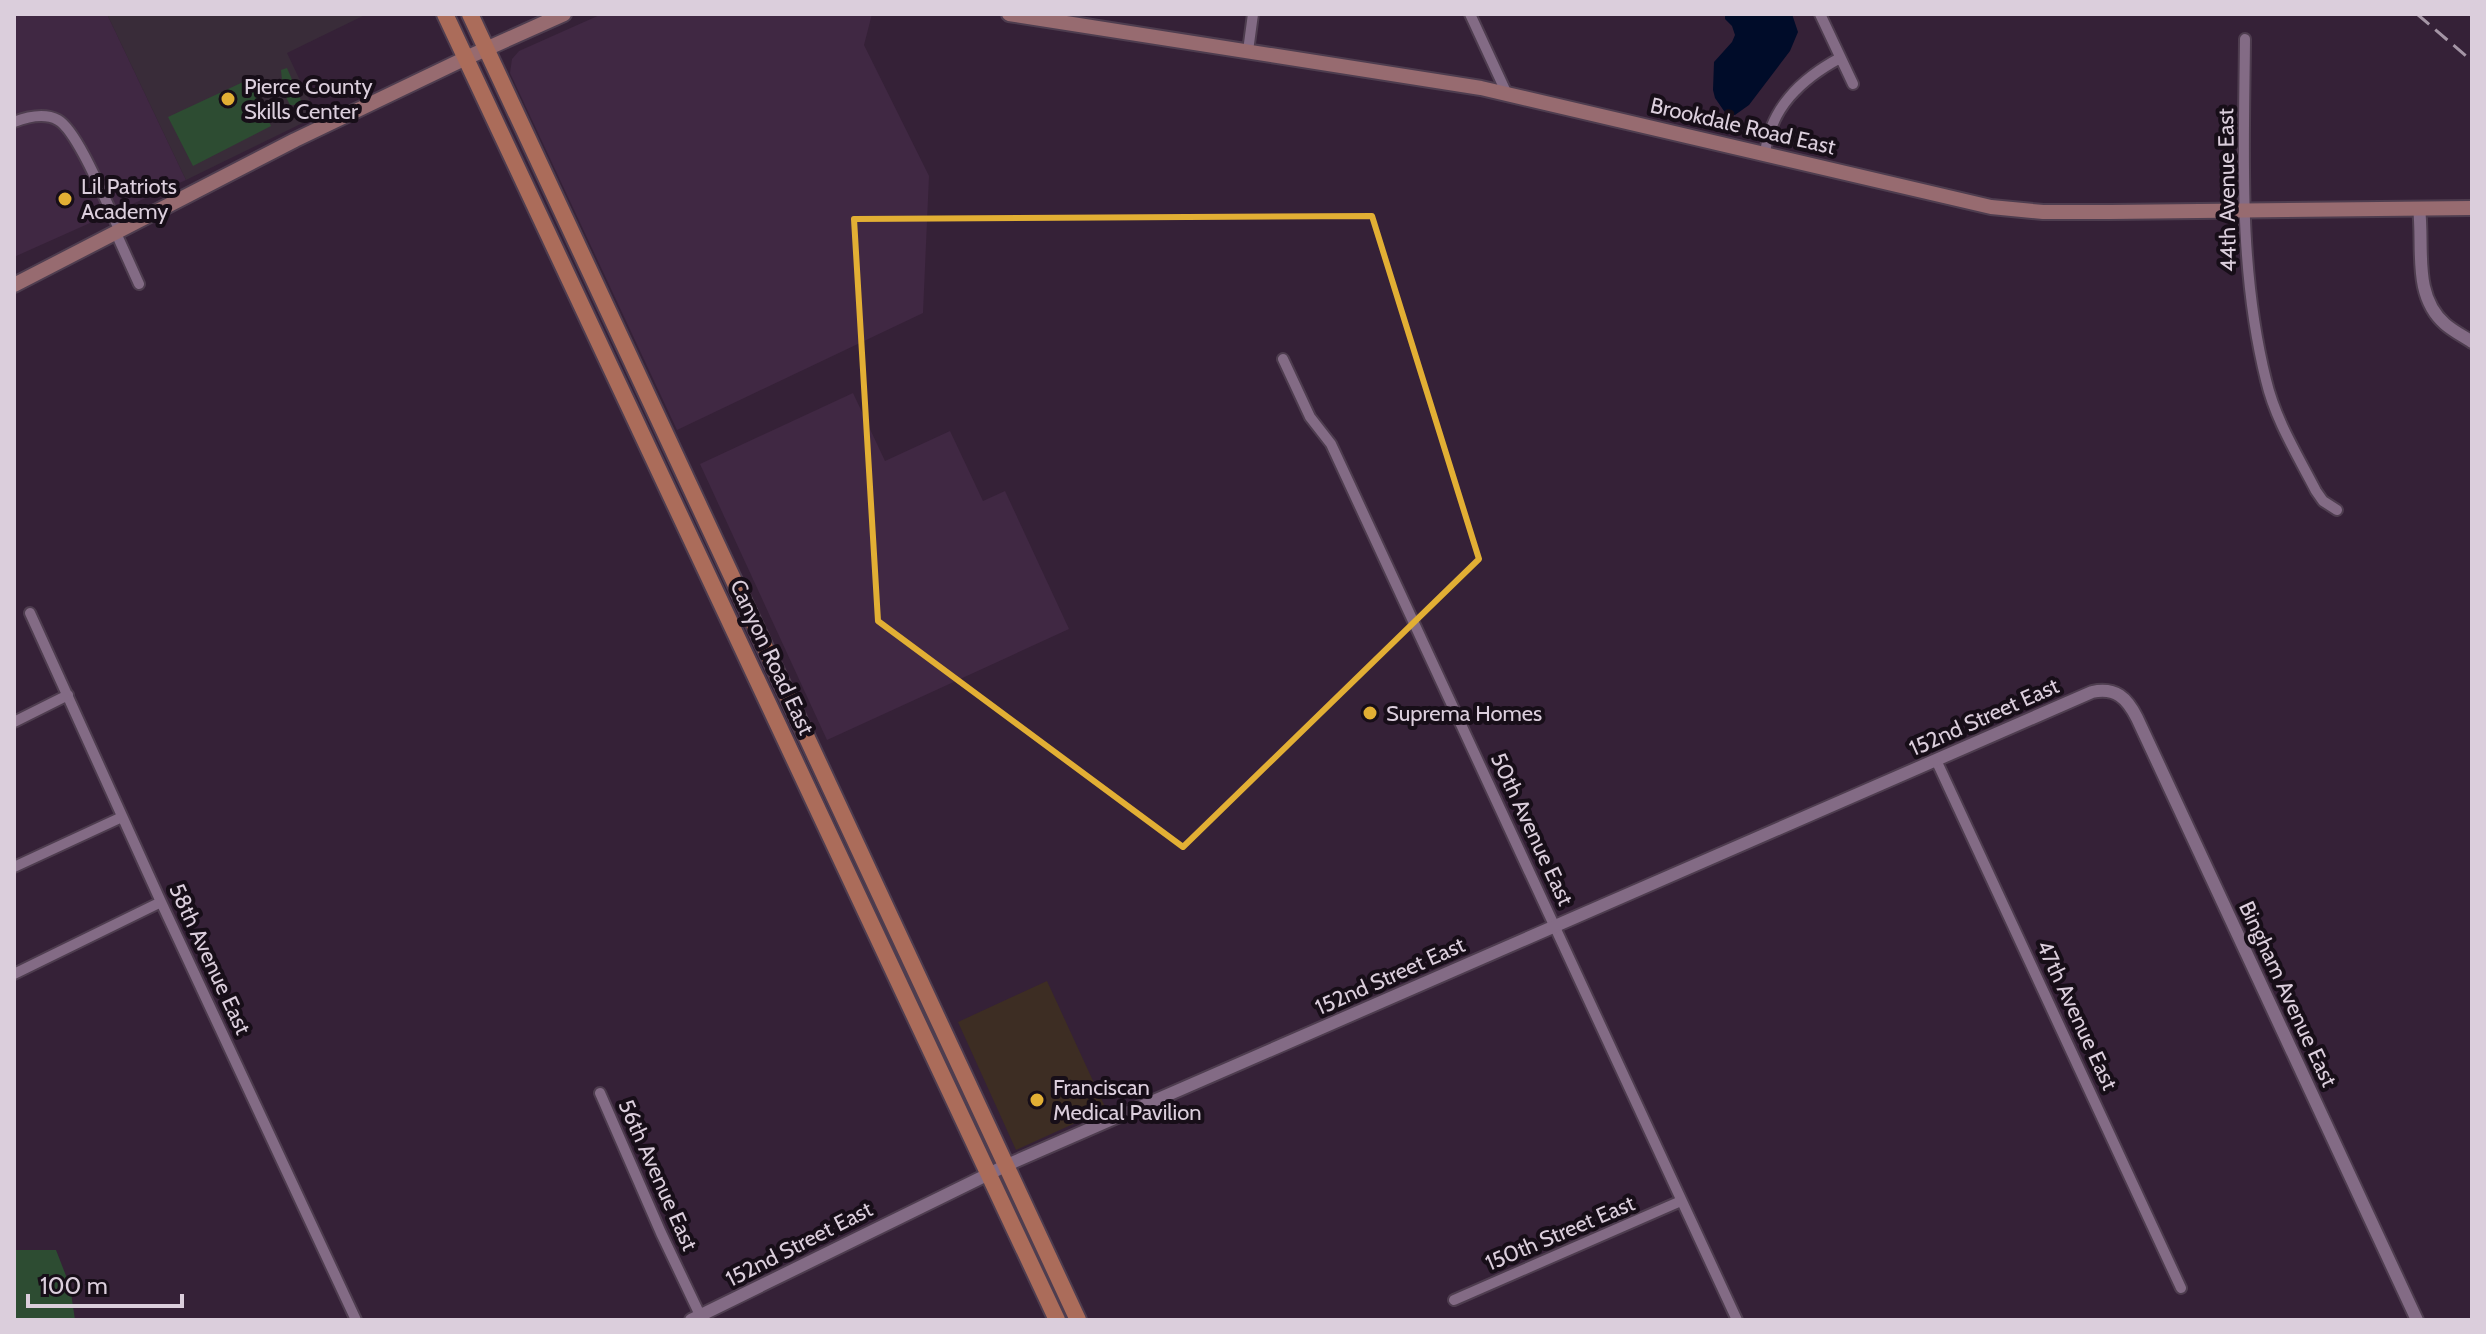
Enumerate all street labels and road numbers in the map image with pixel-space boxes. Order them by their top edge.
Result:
street label: Brookdale Road East [1648,92,1839,161]
street label: 44th Avenue East [2212,107,2242,272]
street label: Canyon Road East [724,575,820,739]
street label: 152nd Street East [1905,672,2063,762]
street label: 50th Avenue East [1485,748,1579,910]
street label: 58th Avenue East [163,879,257,1039]
street label: Bingham Avenue East [2233,897,2343,1092]
street label: 152nd Street East [1311,931,1469,1021]
street label: 47th Avenue East [2031,936,2124,1095]
street label: 56th Avenue East [613,1095,704,1255]
street label: 150th Street East [1481,1189,1639,1277]
street label: 152nd Street East [721,1195,877,1293]

